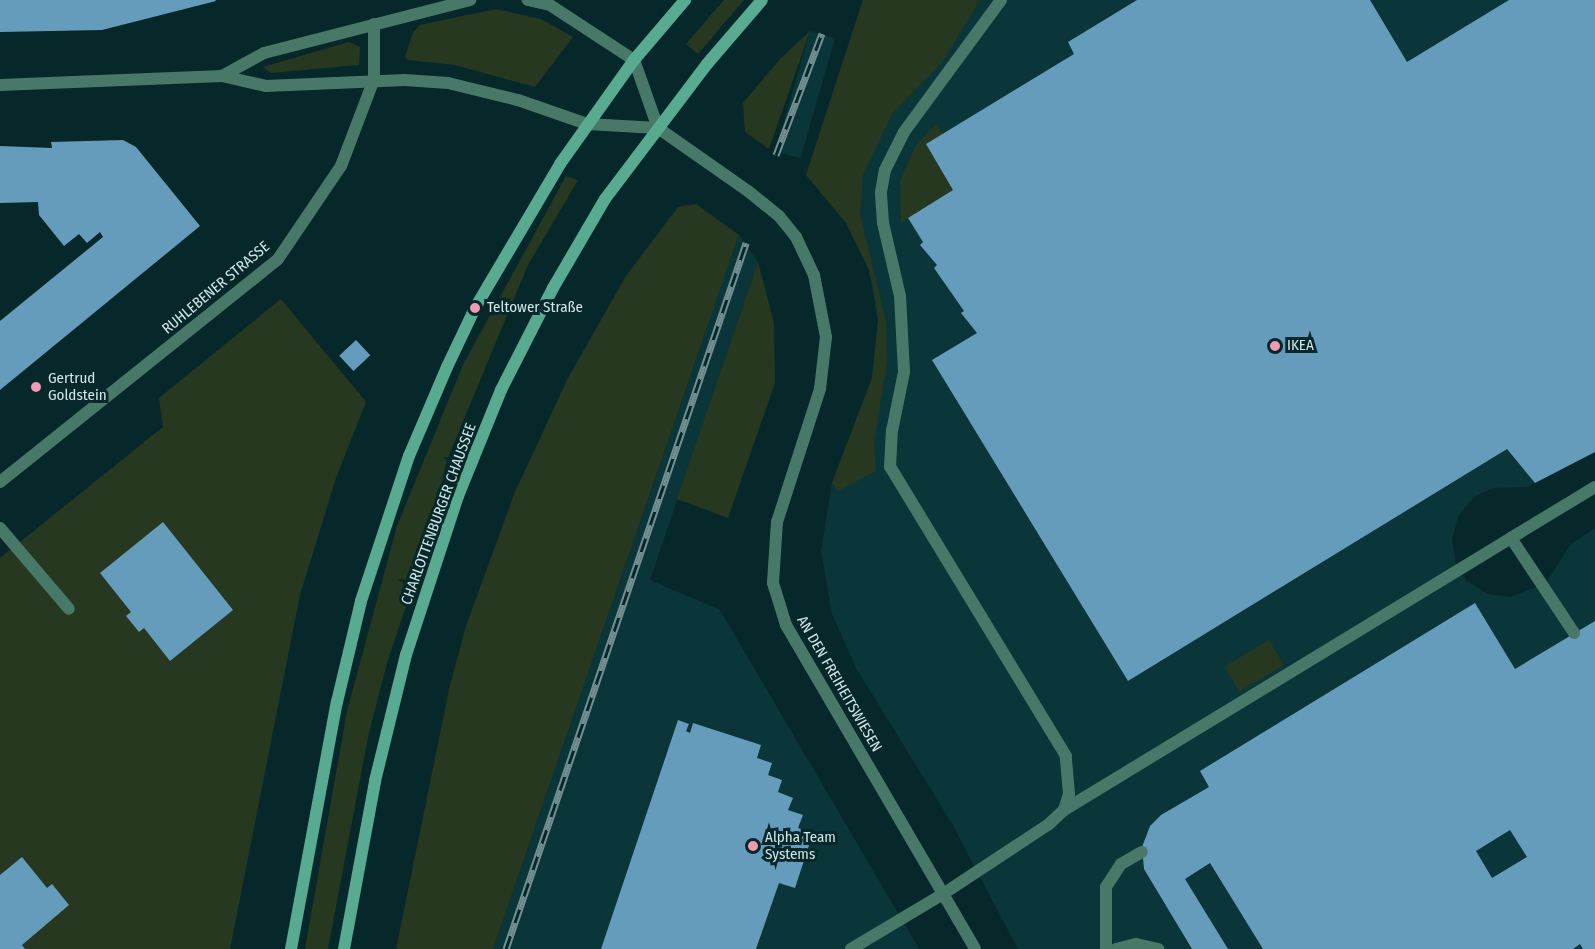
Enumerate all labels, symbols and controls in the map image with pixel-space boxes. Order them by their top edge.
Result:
street label: RUHLEBENER STRASSE [159,238,273,338]
place label: Teltower Straße [487,299,583,317]
marker: Teltower Straße [468,301,482,315]
place label: IKEA [1287,337,1314,355]
marker: IKEA [1268,339,1282,353]
place label: Gertrud Goldstein [48,369,107,404]
marker: Gertrud Goldstein [29,380,43,394]
street label: CHARLOTTENBURGER CHAUSSEE [398,421,480,607]
street label: AN DEN FREIHEITSWIESEN [793,613,885,755]
place label: Alpha Team Systems [765,828,836,863]
marker: Alpha Team Systems [746,839,760,853]

